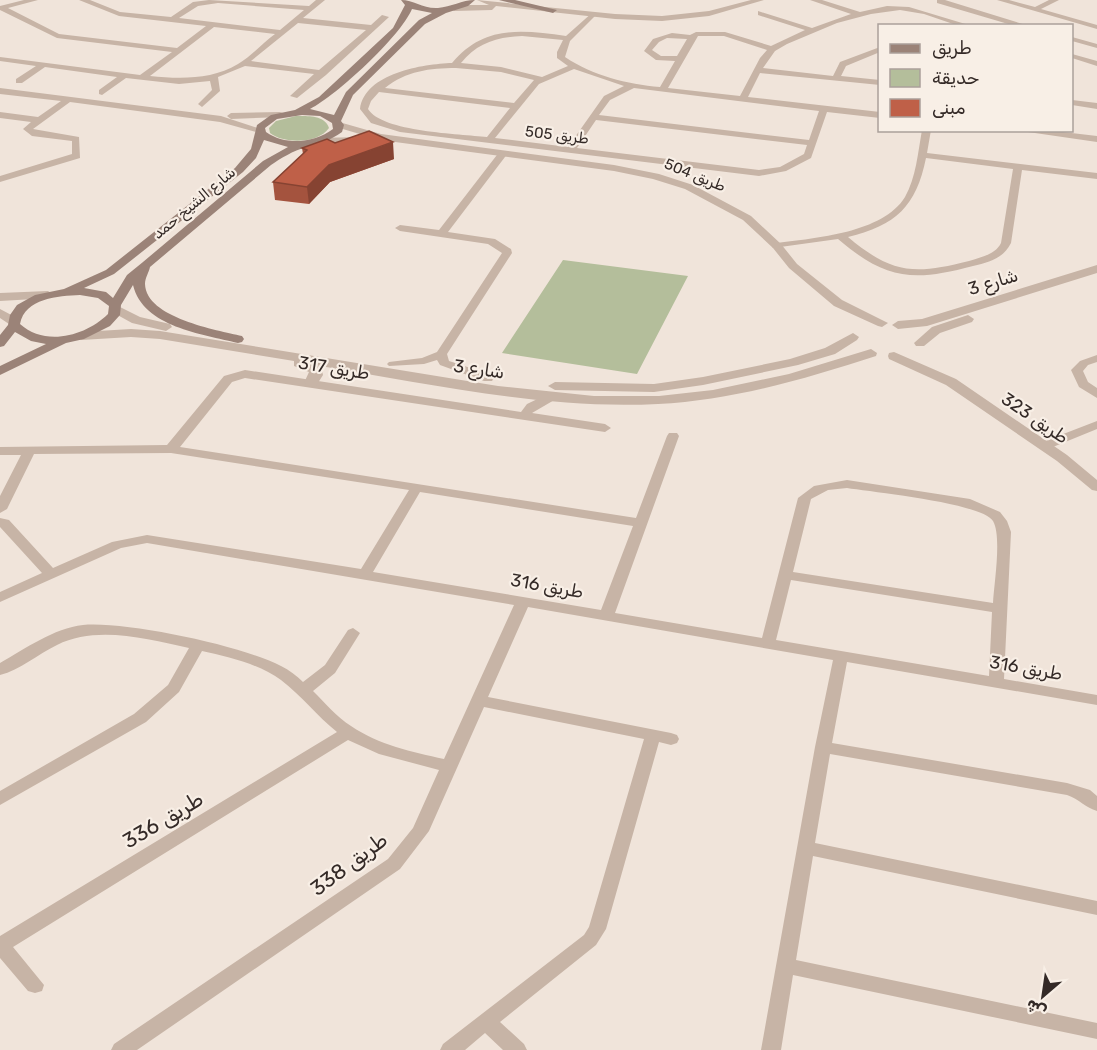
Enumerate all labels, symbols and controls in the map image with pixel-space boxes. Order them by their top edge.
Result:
legend [878,24,1073,132]
text: طريق [932,37,972,59]
text: حديقة [932,67,979,89]
text: مبنى [932,97,966,119]
street label: طريق 505 [524,122,590,148]
street label: طريق 504 [662,155,728,195]
street label: شارع الشيخ حمد [149,163,240,244]
street label: شارع 3 [965,264,1021,301]
street label: طريق 317 [297,352,371,384]
street label: شارع 3 [452,355,506,384]
street label: طريق 323 [997,388,1073,448]
street label: طريق 316 [509,569,585,603]
street label: طريق 316 [988,651,1064,685]
street label: طريق 336 [118,786,207,853]
street label: طريق 338 [305,827,392,901]
north arrow [1013,966,1073,1026]
text: ش [1022,995,1049,1022]

